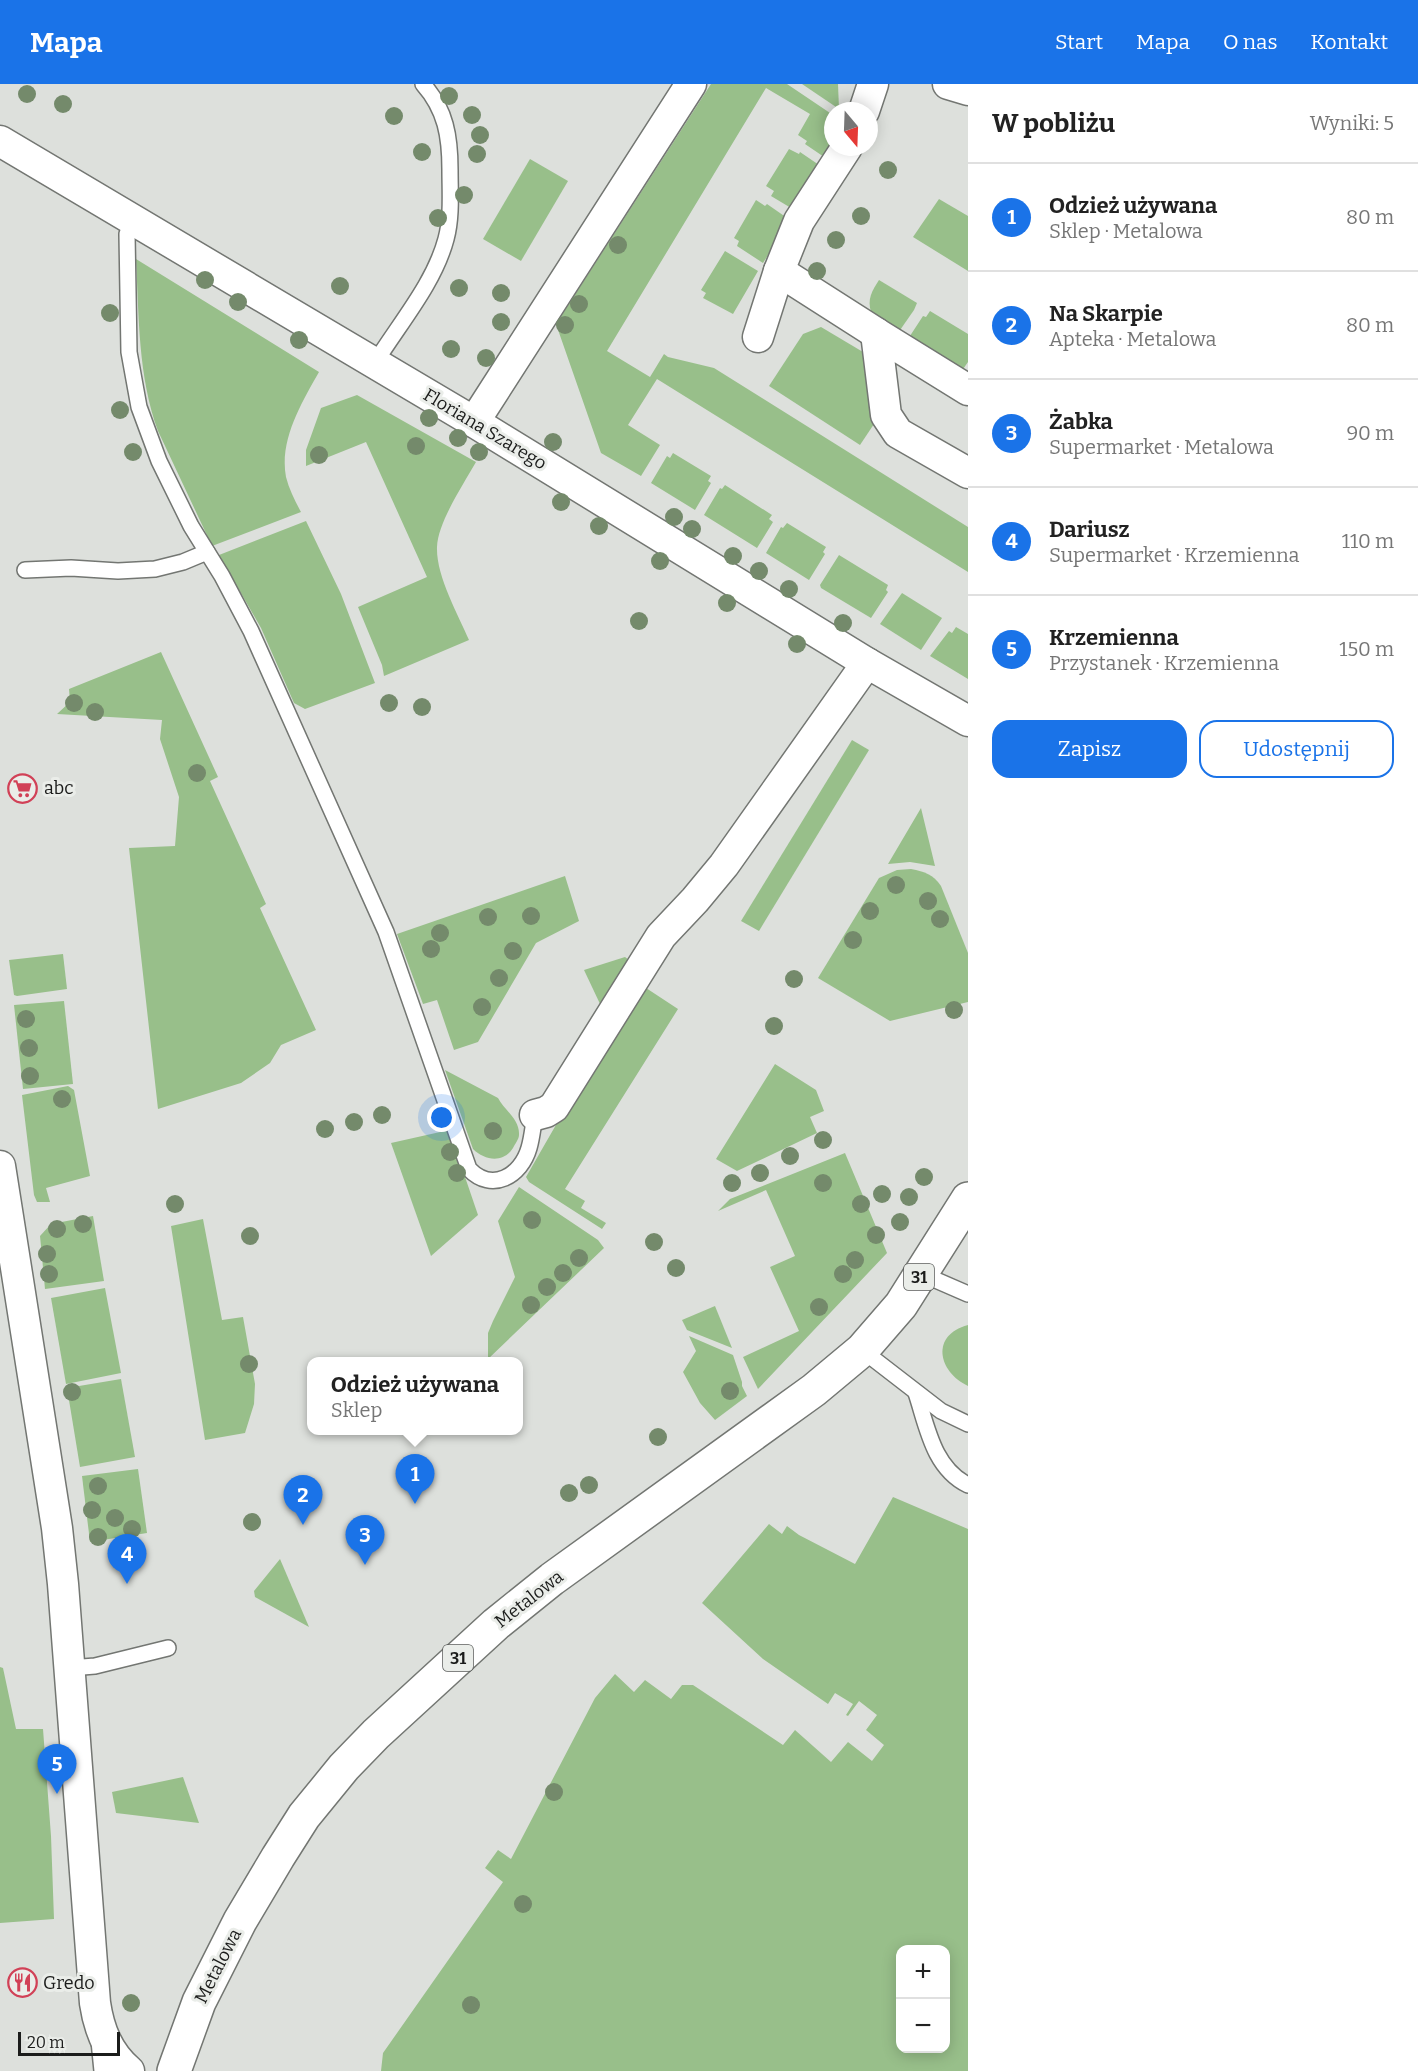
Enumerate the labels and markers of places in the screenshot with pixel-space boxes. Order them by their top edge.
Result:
supermarket icon: abc [7,772,39,804]
place label: abc [44,777,74,799]
pin: 1 [396,1454,434,1504]
pin: 2 [284,1476,322,1525]
pin: 3 [346,1516,385,1565]
pin: 4 [108,1534,146,1584]
pin: 5 [38,1744,76,1794]
restaurant icon: Gredo [6,1967,38,1999]
place label: Gredo [43,1972,95,1994]

